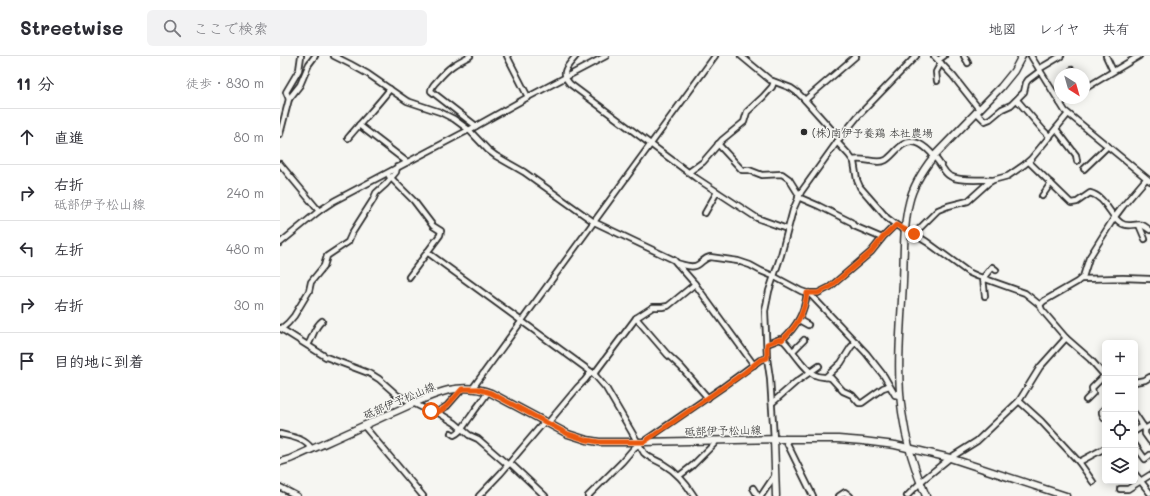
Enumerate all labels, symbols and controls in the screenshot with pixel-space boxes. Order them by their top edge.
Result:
search box [147,10,427,46]
text: Streetwise [20,15,123,40]
icon: search [161,17,183,39]
text: ここで検索 [193,18,268,38]
text: 地図 [989,19,1017,38]
text: レイヤ [1039,19,1080,38]
text: 共有 [1102,19,1130,38]
north arrow [1054,68,1090,104]
text: 11 分 [16,72,54,94]
text: 徒歩 · 830 m [186,74,264,91]
place label: (株)南伊予養鶏 本社農場 [812,125,933,140]
icon: ahead [16,126,38,148]
text: 直進 [54,127,84,147]
marker: (株)南伊予養鶏 本社農場 [799,127,809,137]
text: 80 m [234,128,264,145]
text: 右折 [54,174,84,194]
icon: right [16,182,38,204]
text: 240 m [227,184,264,201]
text: 砥部伊予松山線 [54,195,145,212]
route end [905,225,923,243]
icon: left [16,238,38,260]
text: 左折 [54,239,84,259]
text: 480 m [226,240,264,257]
icon: right [16,294,38,316]
text: 右折 [54,295,84,315]
text: 30 m [234,296,264,313]
map controls [1102,340,1138,484]
button: + [1102,340,1138,376]
icon: arrive [16,350,38,372]
text: 目的地に到着 [54,351,144,371]
button: − [1102,376,1138,412]
street label: 砥部伊予松山線 [361,378,437,422]
route start [422,402,440,420]
button: locate [1102,412,1138,448]
street label: 砥部伊予松山線 [684,422,762,438]
button: layers [1102,448,1138,484]

